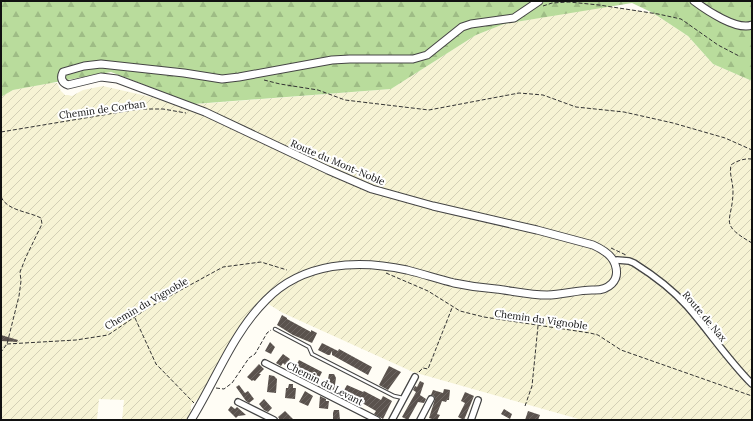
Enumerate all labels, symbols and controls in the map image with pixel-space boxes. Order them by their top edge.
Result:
street label: Chemin de Corban [58,97,146,122]
street label: Route du Mont-Noble [289,137,388,188]
street label: Chemin du Vignoble [102,274,191,333]
street label: Route de Nax [680,288,730,345]
street label: Chemin du Vignoble [493,307,589,333]
street label: Chemin du Levant [284,358,365,408]

